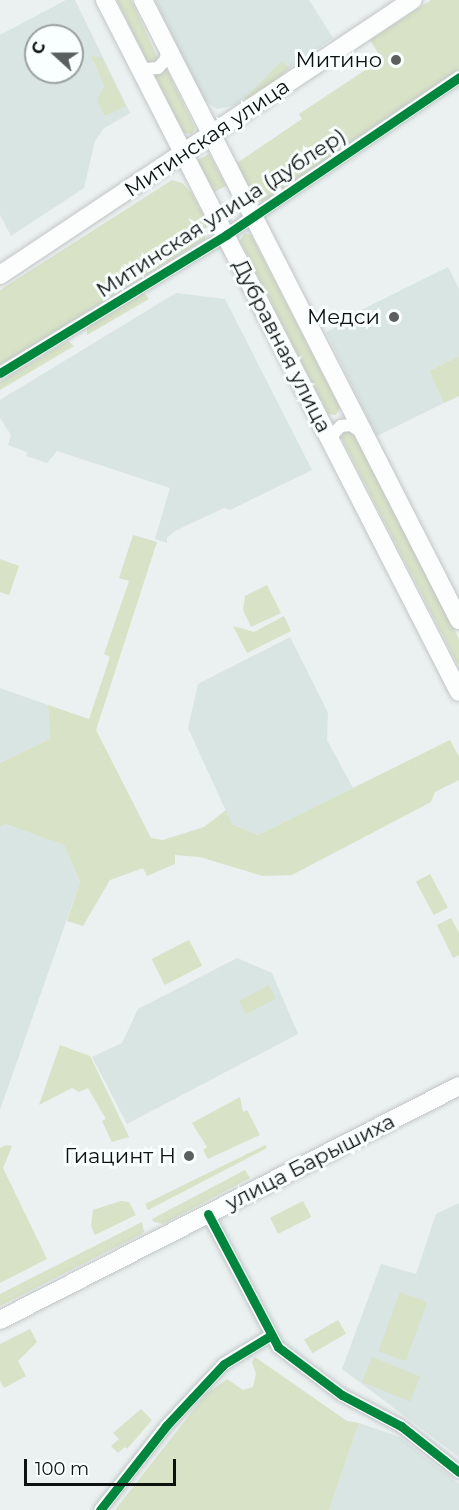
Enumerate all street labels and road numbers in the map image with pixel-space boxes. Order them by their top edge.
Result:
street label: Митинская улица [120,74,294,202]
street label: Митинская улица (дублер) [92,123,350,303]
street label: Дубравная улица [227,255,337,437]
street label: улица Барышиха [221,1108,399,1216]

